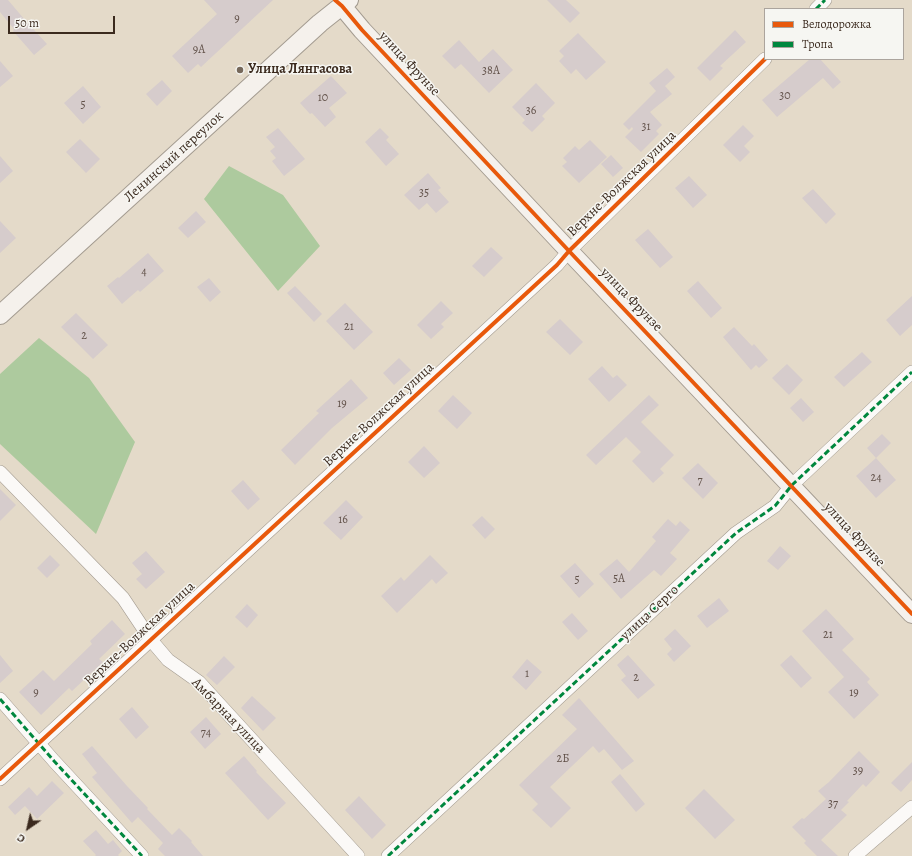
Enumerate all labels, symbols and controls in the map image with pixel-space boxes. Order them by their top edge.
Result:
scale bar [10,8,117,34]
legend [764,8,904,60]
house number: 9 [234,12,240,26]
text: 50 m [15,15,39,31]
text: Велодорожка [802,16,871,32]
street label: улица Фрунзе [375,28,443,100]
text: Тропа [802,36,833,52]
house number: 9А [193,43,205,57]
place label: Улица Лянгасова [248,62,352,78]
house number: 38А [482,64,500,78]
marker: Улица Лянгасова [235,65,245,75]
house number: 30 [779,89,791,103]
house number: 10 [318,91,328,105]
house number: 5 [80,98,86,112]
house number: 36 [526,104,536,118]
street label: Ленинский переулок [121,108,227,206]
house number: 31 [641,120,651,134]
street label: Верхне-Волжская улица [564,127,680,241]
house number: 35 [419,186,429,200]
house number: 4 [141,265,147,279]
street label: улица Фрунзе [596,265,666,335]
house number: 21 [344,320,354,334]
house number: 2 [81,329,87,343]
street label: Верхне-Волжская улица [320,359,438,471]
house number: 19 [337,397,347,411]
house number: 24 [870,471,882,485]
house number: 7 [697,474,703,488]
street label: улица Фрунзе [820,499,888,571]
house number: 16 [338,513,348,527]
house number: 5А [613,572,625,586]
house number: 5 [574,573,580,587]
street label: Верхне-Волжская улица [81,578,199,690]
street label: улица Серго [617,582,683,644]
house number: 21 [823,628,833,642]
house number: 1 [525,667,529,681]
house number: 2 [633,671,639,685]
street label: Амбарная улица [188,675,268,757]
house number: 9 [33,686,39,700]
house number: 19 [849,686,859,700]
house number: 74 [201,726,211,740]
house number: 2Б [557,752,569,766]
house number: 39 [853,764,863,778]
house number: 37 [828,797,838,811]
north arrow [8,808,48,848]
text: С [14,830,28,846]

